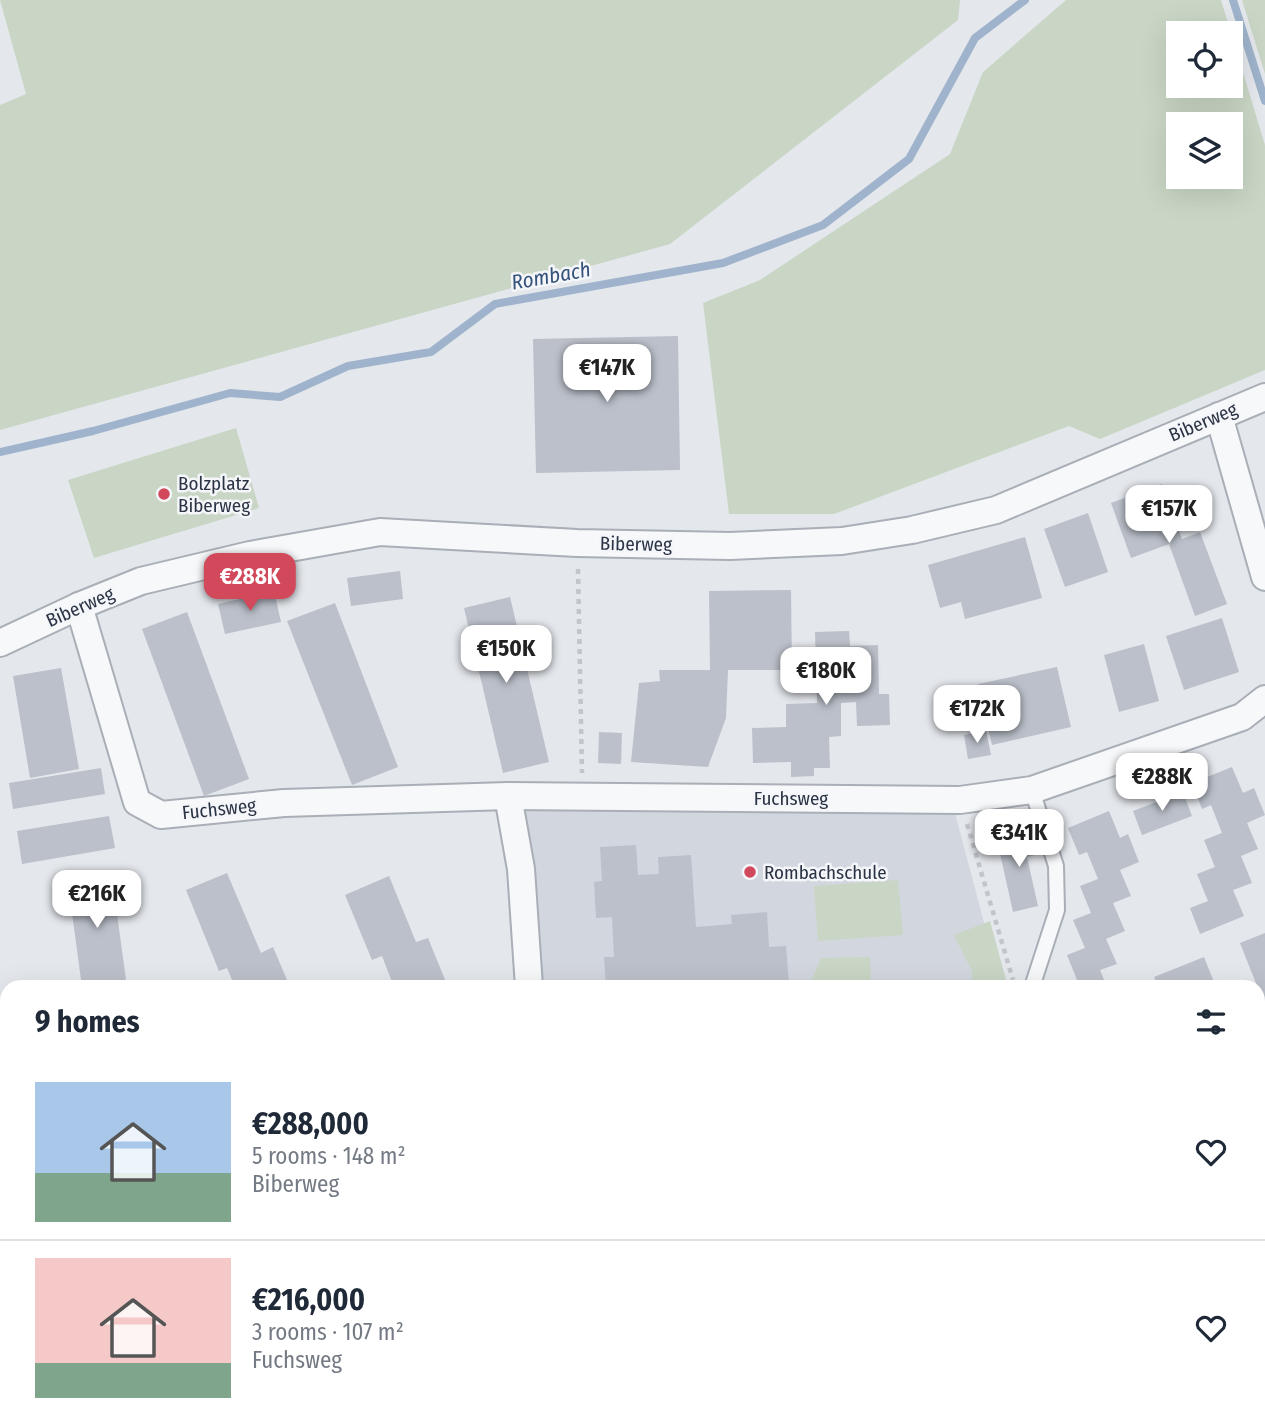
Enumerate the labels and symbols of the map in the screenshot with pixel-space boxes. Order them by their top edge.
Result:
water label: Rombach [509,256,593,296]
pin: €147K [558,344,656,404]
street label: Biberweg [1165,397,1241,447]
place label: Bolzplatz Biberweg [178,472,250,517]
marker: Bolzplatz Biberweg [156,486,172,502]
pin: €157K [1120,486,1218,545]
street label: Biberweg [600,532,672,556]
pin: €288K [201,554,299,613]
street label: Biberweg [42,582,118,632]
pin: €150K [457,626,555,685]
pin: €180K [777,648,875,707]
pin: €172K [928,686,1026,745]
pin: €288K [1113,754,1211,813]
street label: Fuchsweg [754,787,828,810]
street label: Fuchsweg [181,794,257,824]
pin: €341K [970,810,1068,869]
place label: Rombachschule [764,861,887,884]
marker: Rombachschule [742,864,758,880]
pin: €216K [48,870,146,930]

